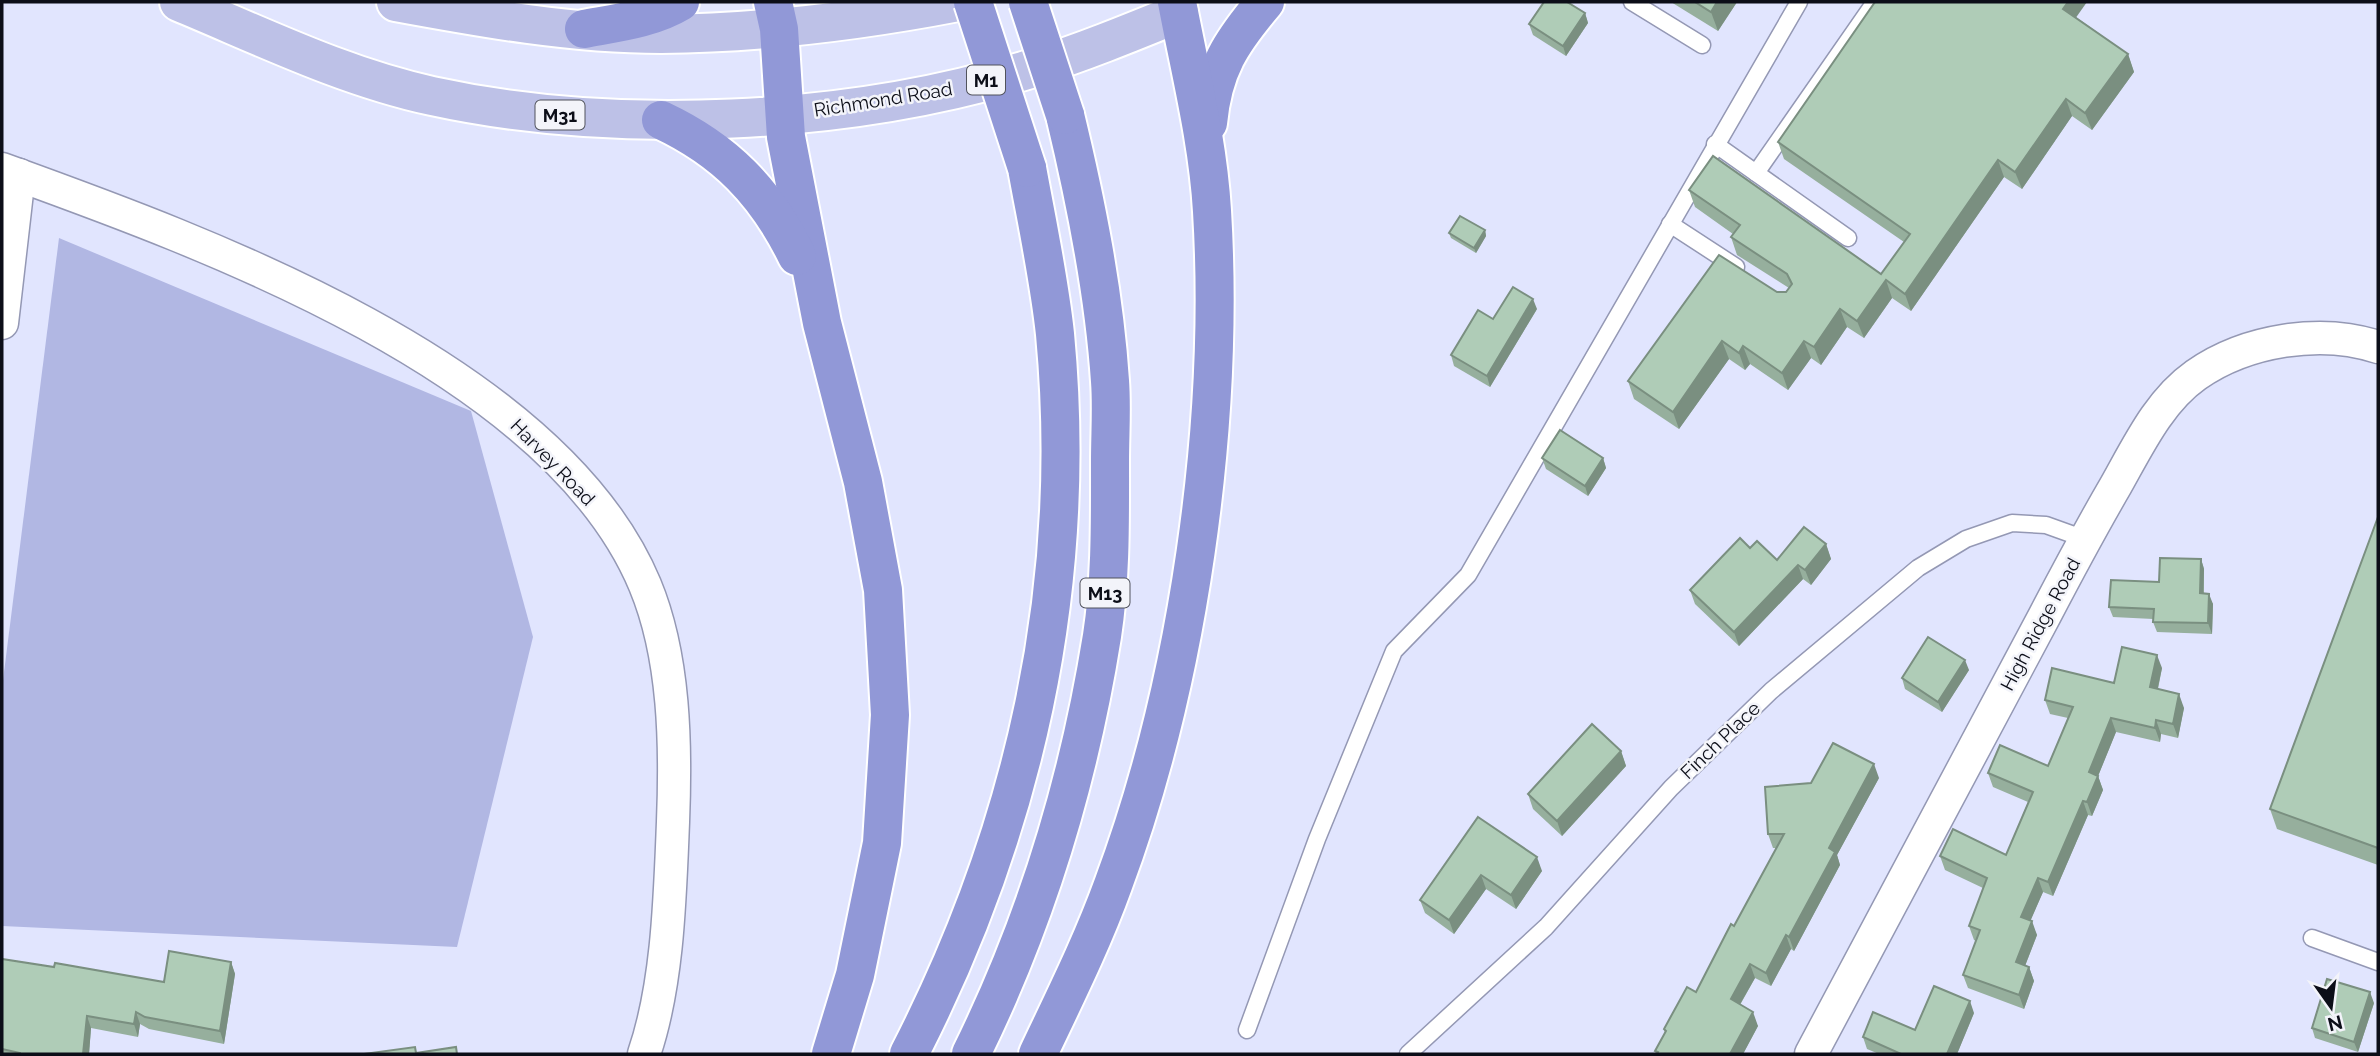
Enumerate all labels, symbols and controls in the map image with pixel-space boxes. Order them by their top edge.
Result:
road number: M1 [967,66,1005,94]
street label: Richmond Road [812,77,954,121]
road number: M31 [536,100,584,130]
street label: Harvey Road [506,414,600,510]
street label: High Ridge Road [1996,554,2084,694]
road number: M13 [1080,578,1130,608]
street label: Finch Place [1676,697,1764,783]
north arrow [2296,972,2366,1042]
text: N [2325,1011,2345,1036]

